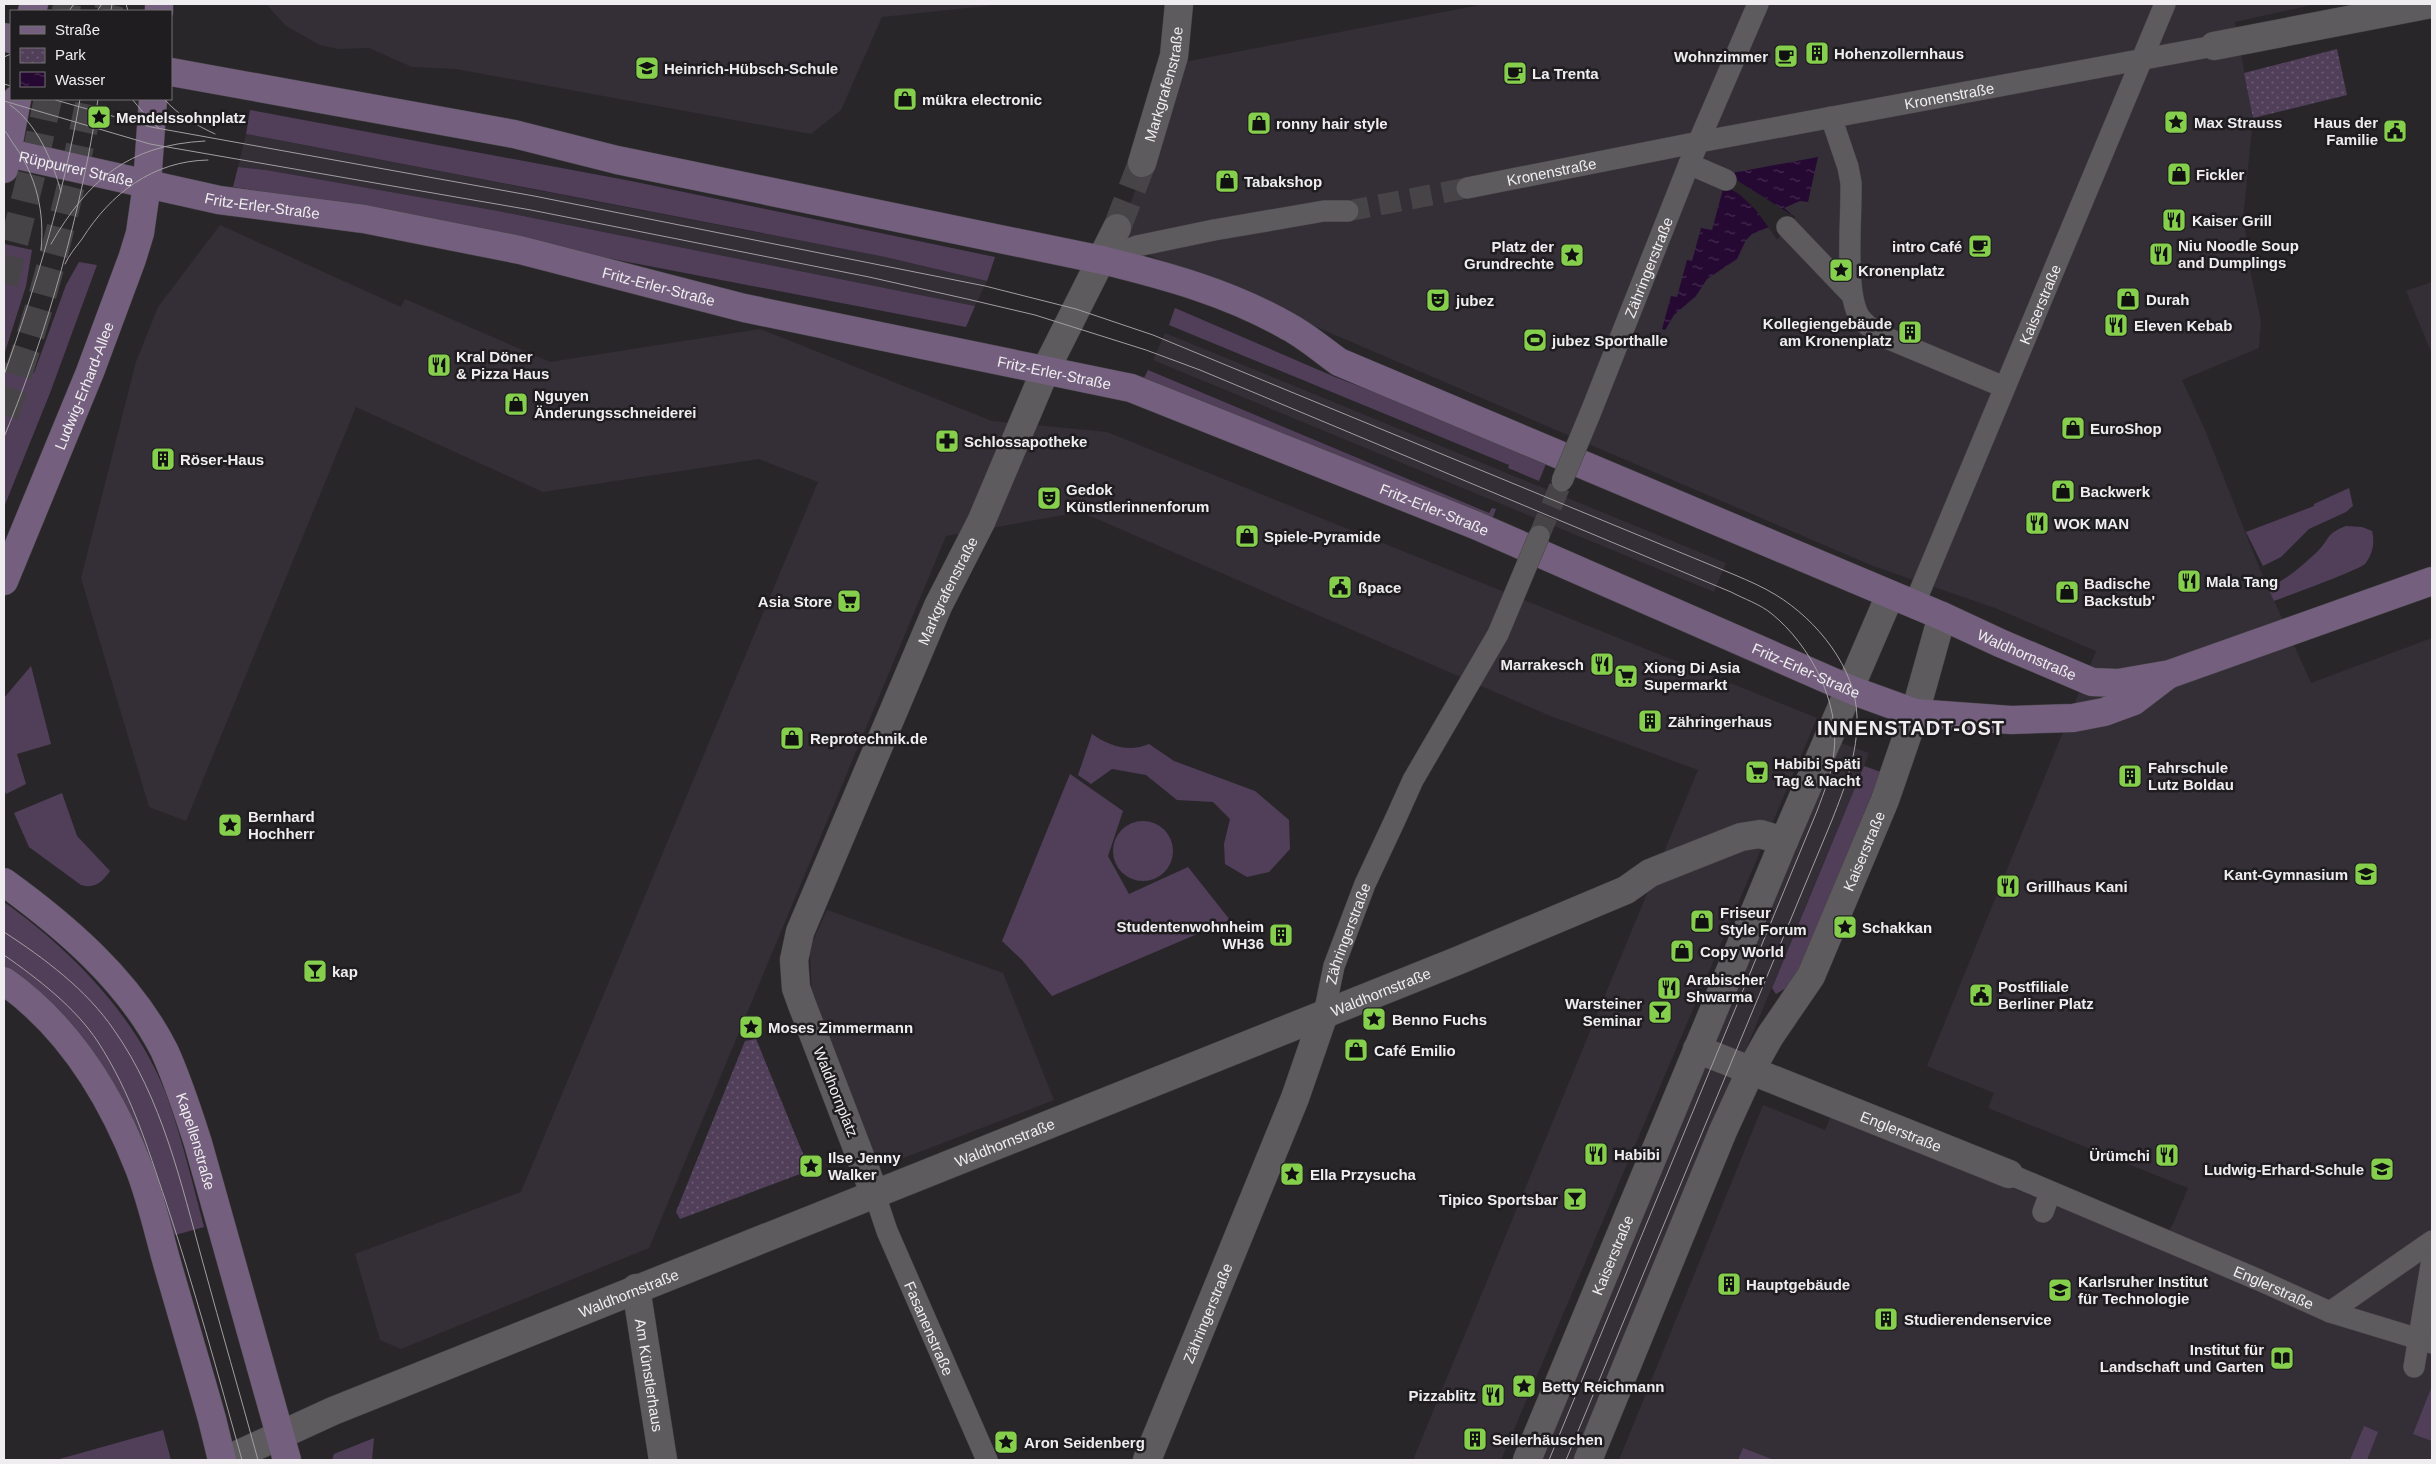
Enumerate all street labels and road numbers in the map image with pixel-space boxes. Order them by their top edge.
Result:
street label: Markgrafenstraße [1140,26,1185,144]
street label: Kronenstraße [1903,79,1995,112]
street label: Rüppurrer Straße [17,147,135,189]
street label: Kronenstraße [1505,154,1598,188]
street label: Fritz-Erler-Straße [203,189,321,222]
street label: Zähringerstraße [1621,214,1676,320]
street label: Kaiserstraße [2015,262,2064,347]
street label: Fritz-Erler-Straße [601,263,717,309]
street label: Ludwig-Erhard-Allee [51,319,116,452]
street label: Fritz-Erler-Straße [996,352,1113,392]
street label: Fritz-Erler-Straße [1378,480,1492,539]
street label: Markgrafenstraße [914,534,981,648]
street label: Waldhornstraße [1975,625,2079,683]
street label: Fritz-Erler-Straße [1750,639,1862,701]
street label: Kaiserstraße [1839,808,1888,893]
street label: Zähringerstraße [1322,880,1373,986]
street label: Waldhornstraße [1328,964,1433,1019]
street label: Waldhornplatz [810,1045,862,1139]
street label: Kapellenstraße [173,1090,219,1192]
street label: Englerstraße [1858,1107,1944,1155]
street label: Waldhornstraße [952,1115,1057,1170]
street label: Kaiserstraße [1588,1212,1636,1298]
street label: Zähringerstraße [1179,1260,1235,1365]
street label: Englerstraße [2231,1262,2317,1312]
street label: Waldhornstraße [576,1265,681,1320]
street label: Fasanenstraße [901,1279,957,1378]
street label: Am Künstlerhaus [632,1317,667,1433]

